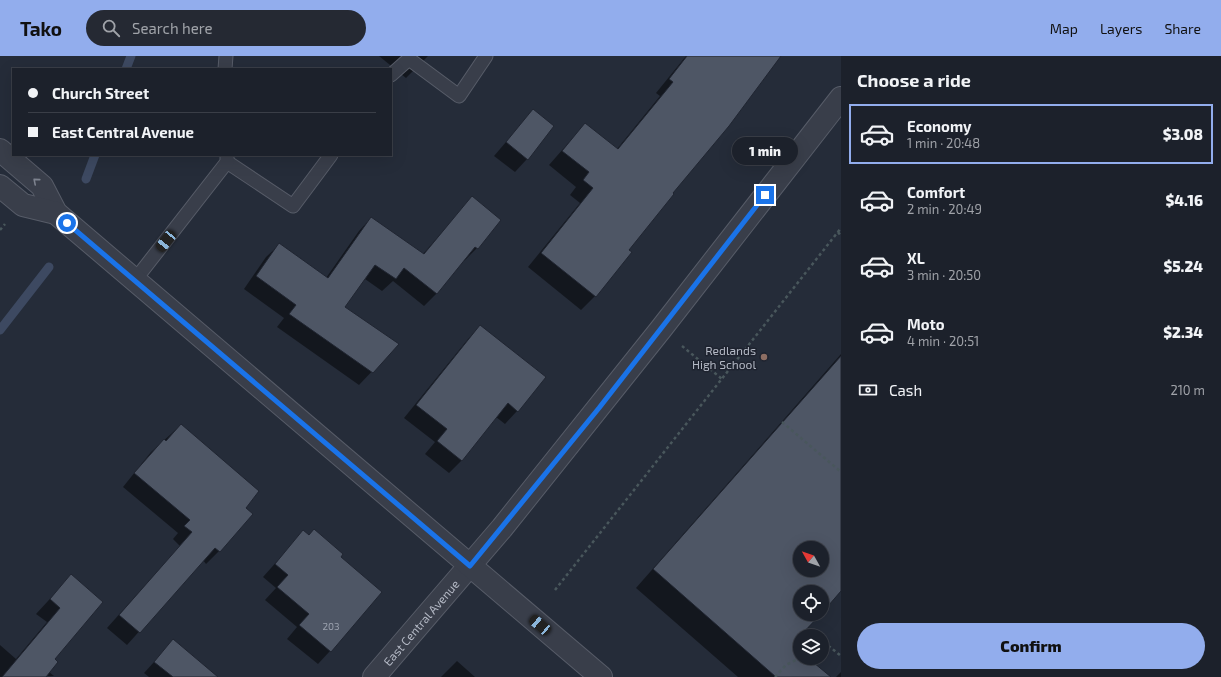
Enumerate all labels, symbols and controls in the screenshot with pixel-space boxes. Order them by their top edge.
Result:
search box [86,10,366,46]
text: Tako [20,17,62,40]
icon: search [100,17,122,39]
text: Search here [132,19,213,37]
text: Map [1050,20,1078,37]
text: Layers [1100,20,1142,37]
text: Share [1164,20,1201,37]
text: Choose a ride [857,69,971,91]
text: Church Street [52,84,149,102]
icon: car [859,116,895,152]
text: Economy [907,117,972,135]
text: East Central Avenue [52,123,194,141]
text: $3.08 [1163,125,1203,143]
text: 1 min · 20:48 [907,135,980,151]
callout: 1 min [732,137,798,165]
text: 1 min [749,143,781,159]
one-way arrow [33,178,40,185]
icon: car [859,182,895,218]
text: Comfort [907,183,965,201]
route end [756,186,774,204]
text: $4.16 [1166,191,1203,209]
text: 2 min · 20:49 [907,201,982,217]
route start [58,214,76,232]
car [154,228,178,254]
icon: car [859,248,895,284]
text: XL [907,249,925,267]
text: $5.24 [1163,257,1203,275]
text: 3 min · 20:50 [907,267,981,283]
icon: car [859,314,895,350]
text: Moto [907,315,945,333]
text: $2.34 [1163,323,1203,341]
text: 4 min · 20:51 [907,333,979,349]
place label: Redlands High School [692,343,756,371]
marker: Redlands High School [759,352,769,362]
icon: cash [857,379,879,401]
text: Cash [889,381,922,399]
text: 210 m [1170,382,1205,398]
north arrow [793,541,829,577]
map controls [793,541,829,665]
street label: East Central Avenue [380,577,462,668]
button: locate [793,585,829,621]
car [527,613,553,637]
house number: 203 [322,620,340,632]
button: Confirm [857,623,1205,669]
button: layers [793,629,829,665]

